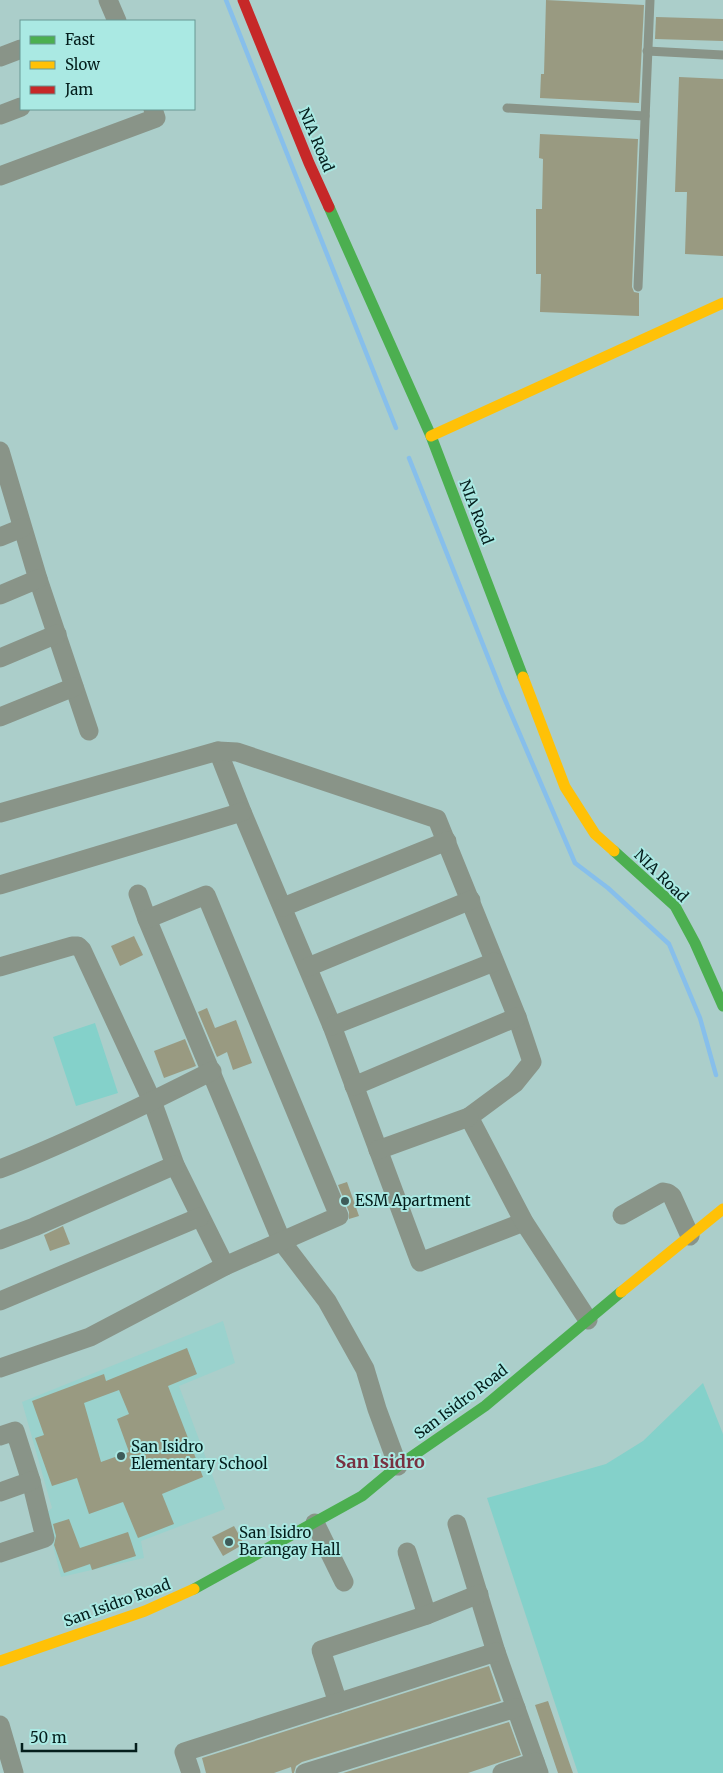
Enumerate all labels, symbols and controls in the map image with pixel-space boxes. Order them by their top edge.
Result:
legend [20,20,195,110]
text: Fast [65,30,95,49]
text: Slow [65,55,100,74]
text: Jam [64,80,93,99]
street label: NIA Road [294,105,338,175]
street label: NIA Road [455,477,497,547]
street label: NIA Road [630,845,692,906]
place label: ESM Apartment [355,1191,471,1210]
marker: ESM Apartment [339,1195,351,1207]
street label: San Isidro Road [410,1360,511,1443]
place label: San Isidro Elementary School [131,1437,268,1473]
marker: San Isidro Elementary School [115,1450,127,1462]
district label: San Isidro [335,1450,425,1473]
place label: San Isidro Barangay Hall [239,1523,341,1559]
marker: San Isidro Barangay Hall [223,1536,235,1548]
street label: San Isidro Road [61,1574,173,1631]
scale bar [22,1720,136,1752]
text: 50 m [30,1728,67,1747]

